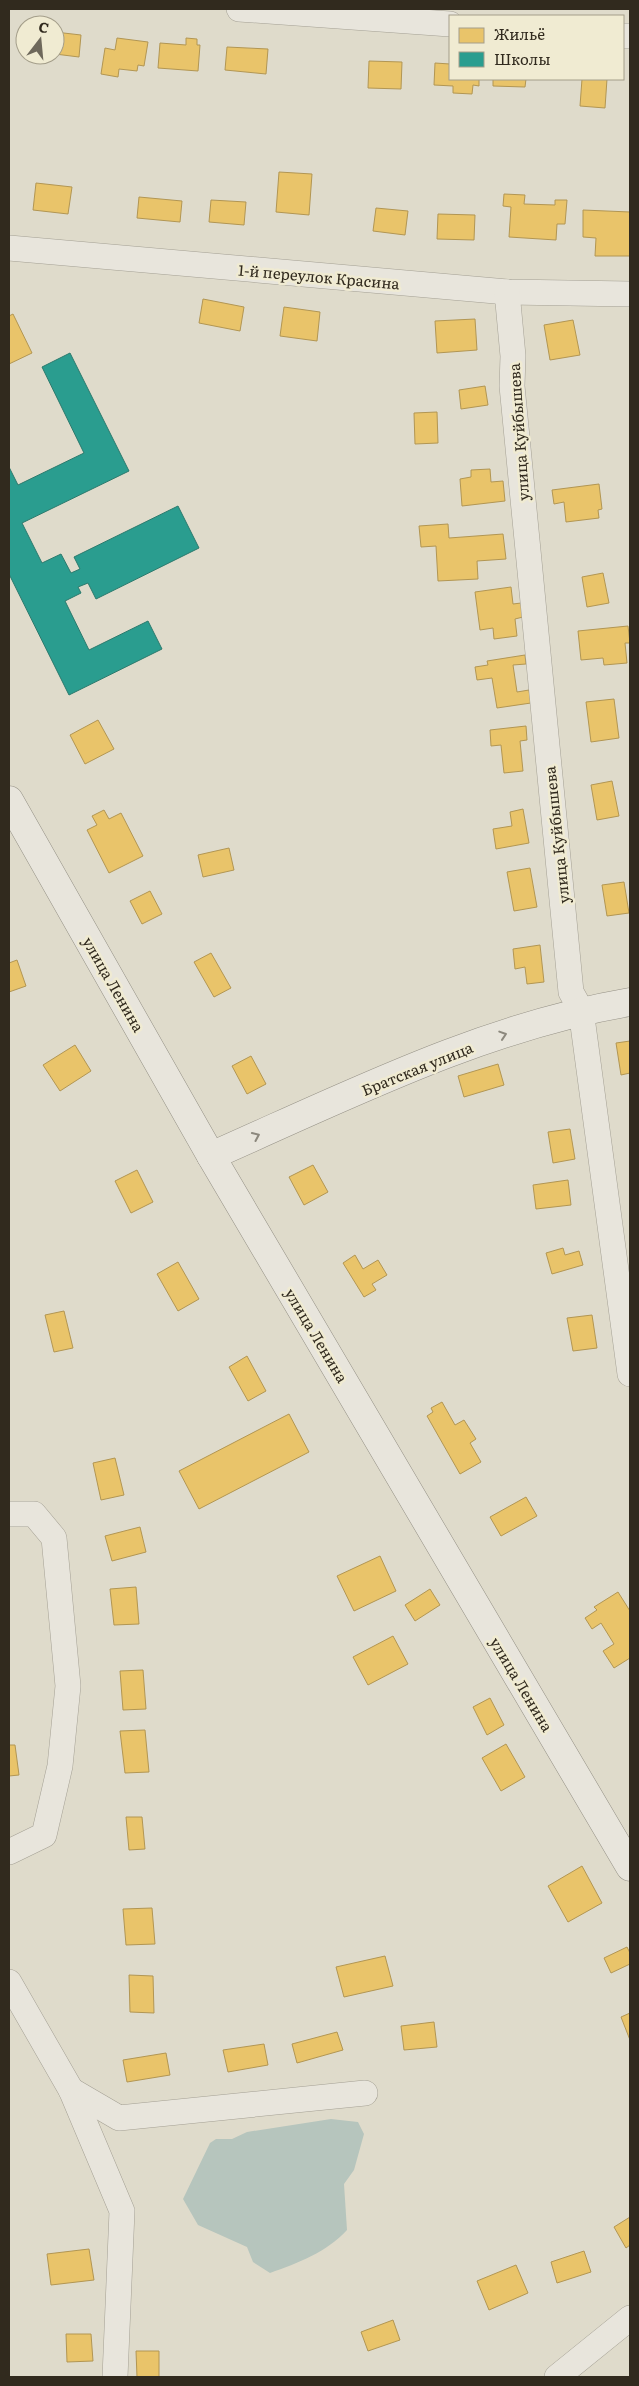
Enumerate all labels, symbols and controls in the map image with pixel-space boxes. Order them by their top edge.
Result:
north arrow [15,15,65,65]
legend [449,15,624,80]
text: С [36,16,51,38]
text: Жильё [494,22,545,45]
text: Школы [494,47,550,70]
street label: 1-й переулок Красина [237,257,402,295]
street label: улица Куйбышева [502,361,534,502]
street label: улица Куйбышева [537,764,575,905]
street label: улица Ленина [77,932,151,1037]
one-way arrow [499,1031,507,1041]
street label: Братская улица [358,1035,477,1101]
one-way arrow [251,1131,260,1142]
street label: улица Ленина [280,1283,355,1388]
street label: улица Ленина [485,1632,560,1737]

